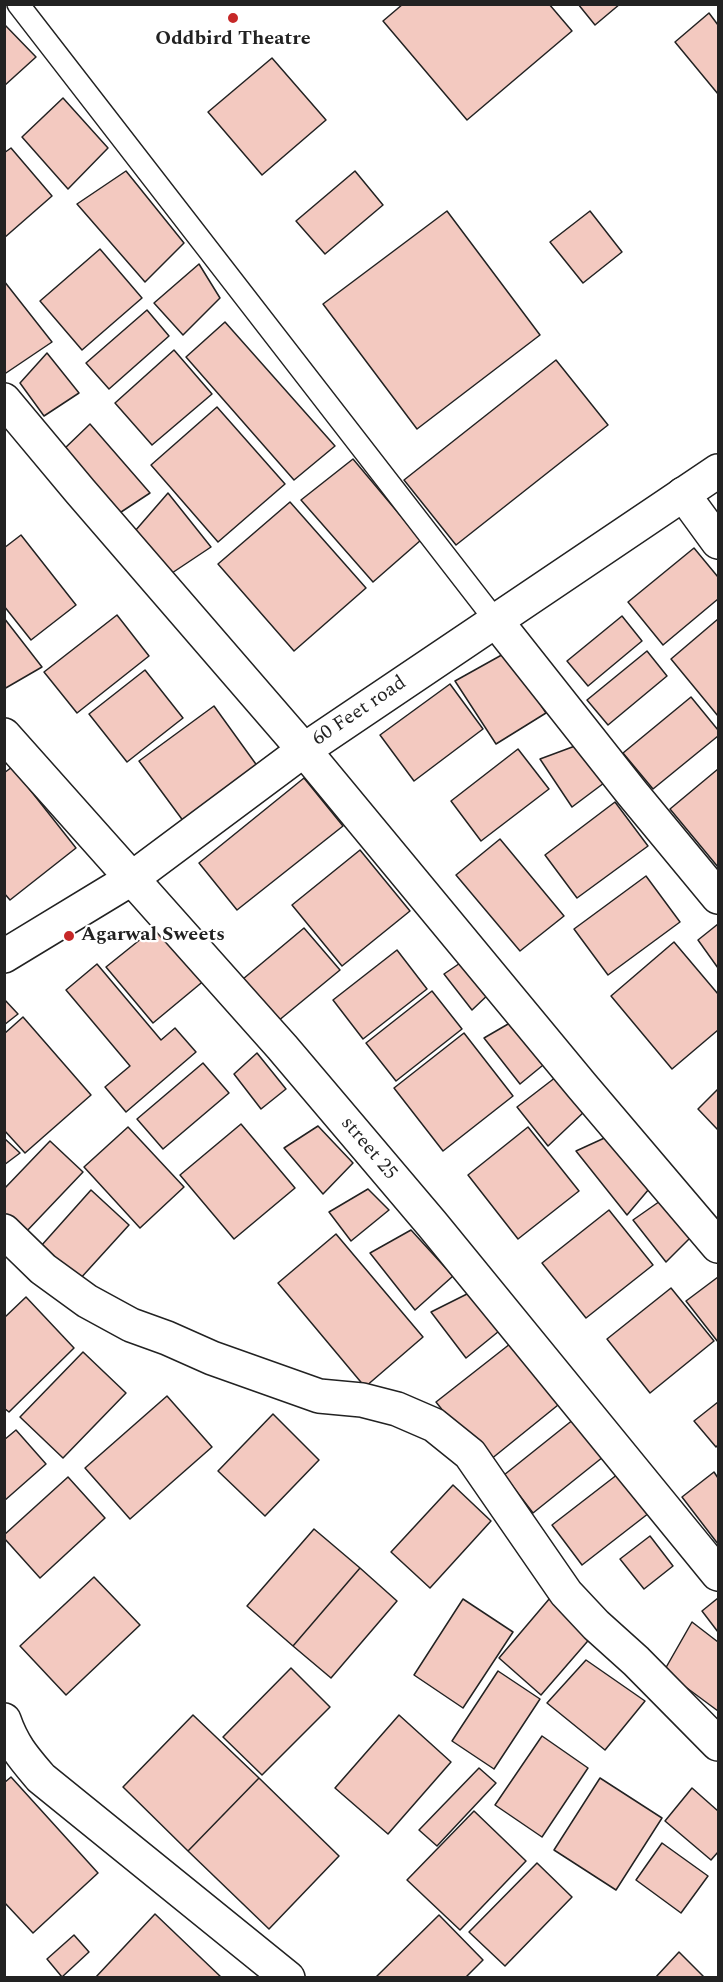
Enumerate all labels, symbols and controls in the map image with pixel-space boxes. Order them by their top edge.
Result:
marker: Oddbird Theatre [226,11,240,25]
place label: Oddbird Theatre [155,28,311,52]
street label: 60 Feet road [309,672,411,752]
place label: Agarwal Sweets [81,924,225,948]
marker: Agarwal Sweets [62,929,76,943]
street label: street 25 [335,1113,401,1185]

